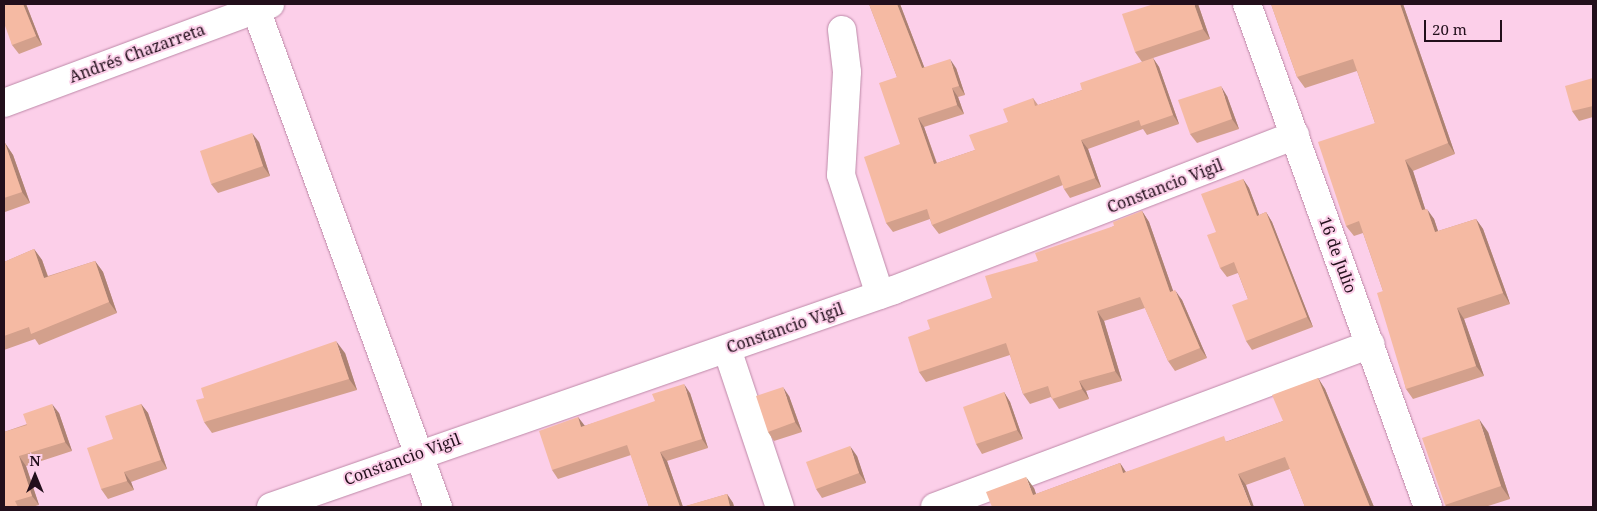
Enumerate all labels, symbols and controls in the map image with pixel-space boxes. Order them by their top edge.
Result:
scale bar [1427,10,1504,42]
street label: Andrés Chazarreta [66,19,208,87]
text: 20 m [1432,19,1467,39]
street label: Constancio Vigil [1104,155,1226,217]
street label: 16 de Julio [1315,214,1361,296]
street label: Constancio Vigil [724,299,846,357]
street label: Constancio Vigil [341,429,463,489]
north arrow [10,451,60,501]
text: N [29,451,41,470]

